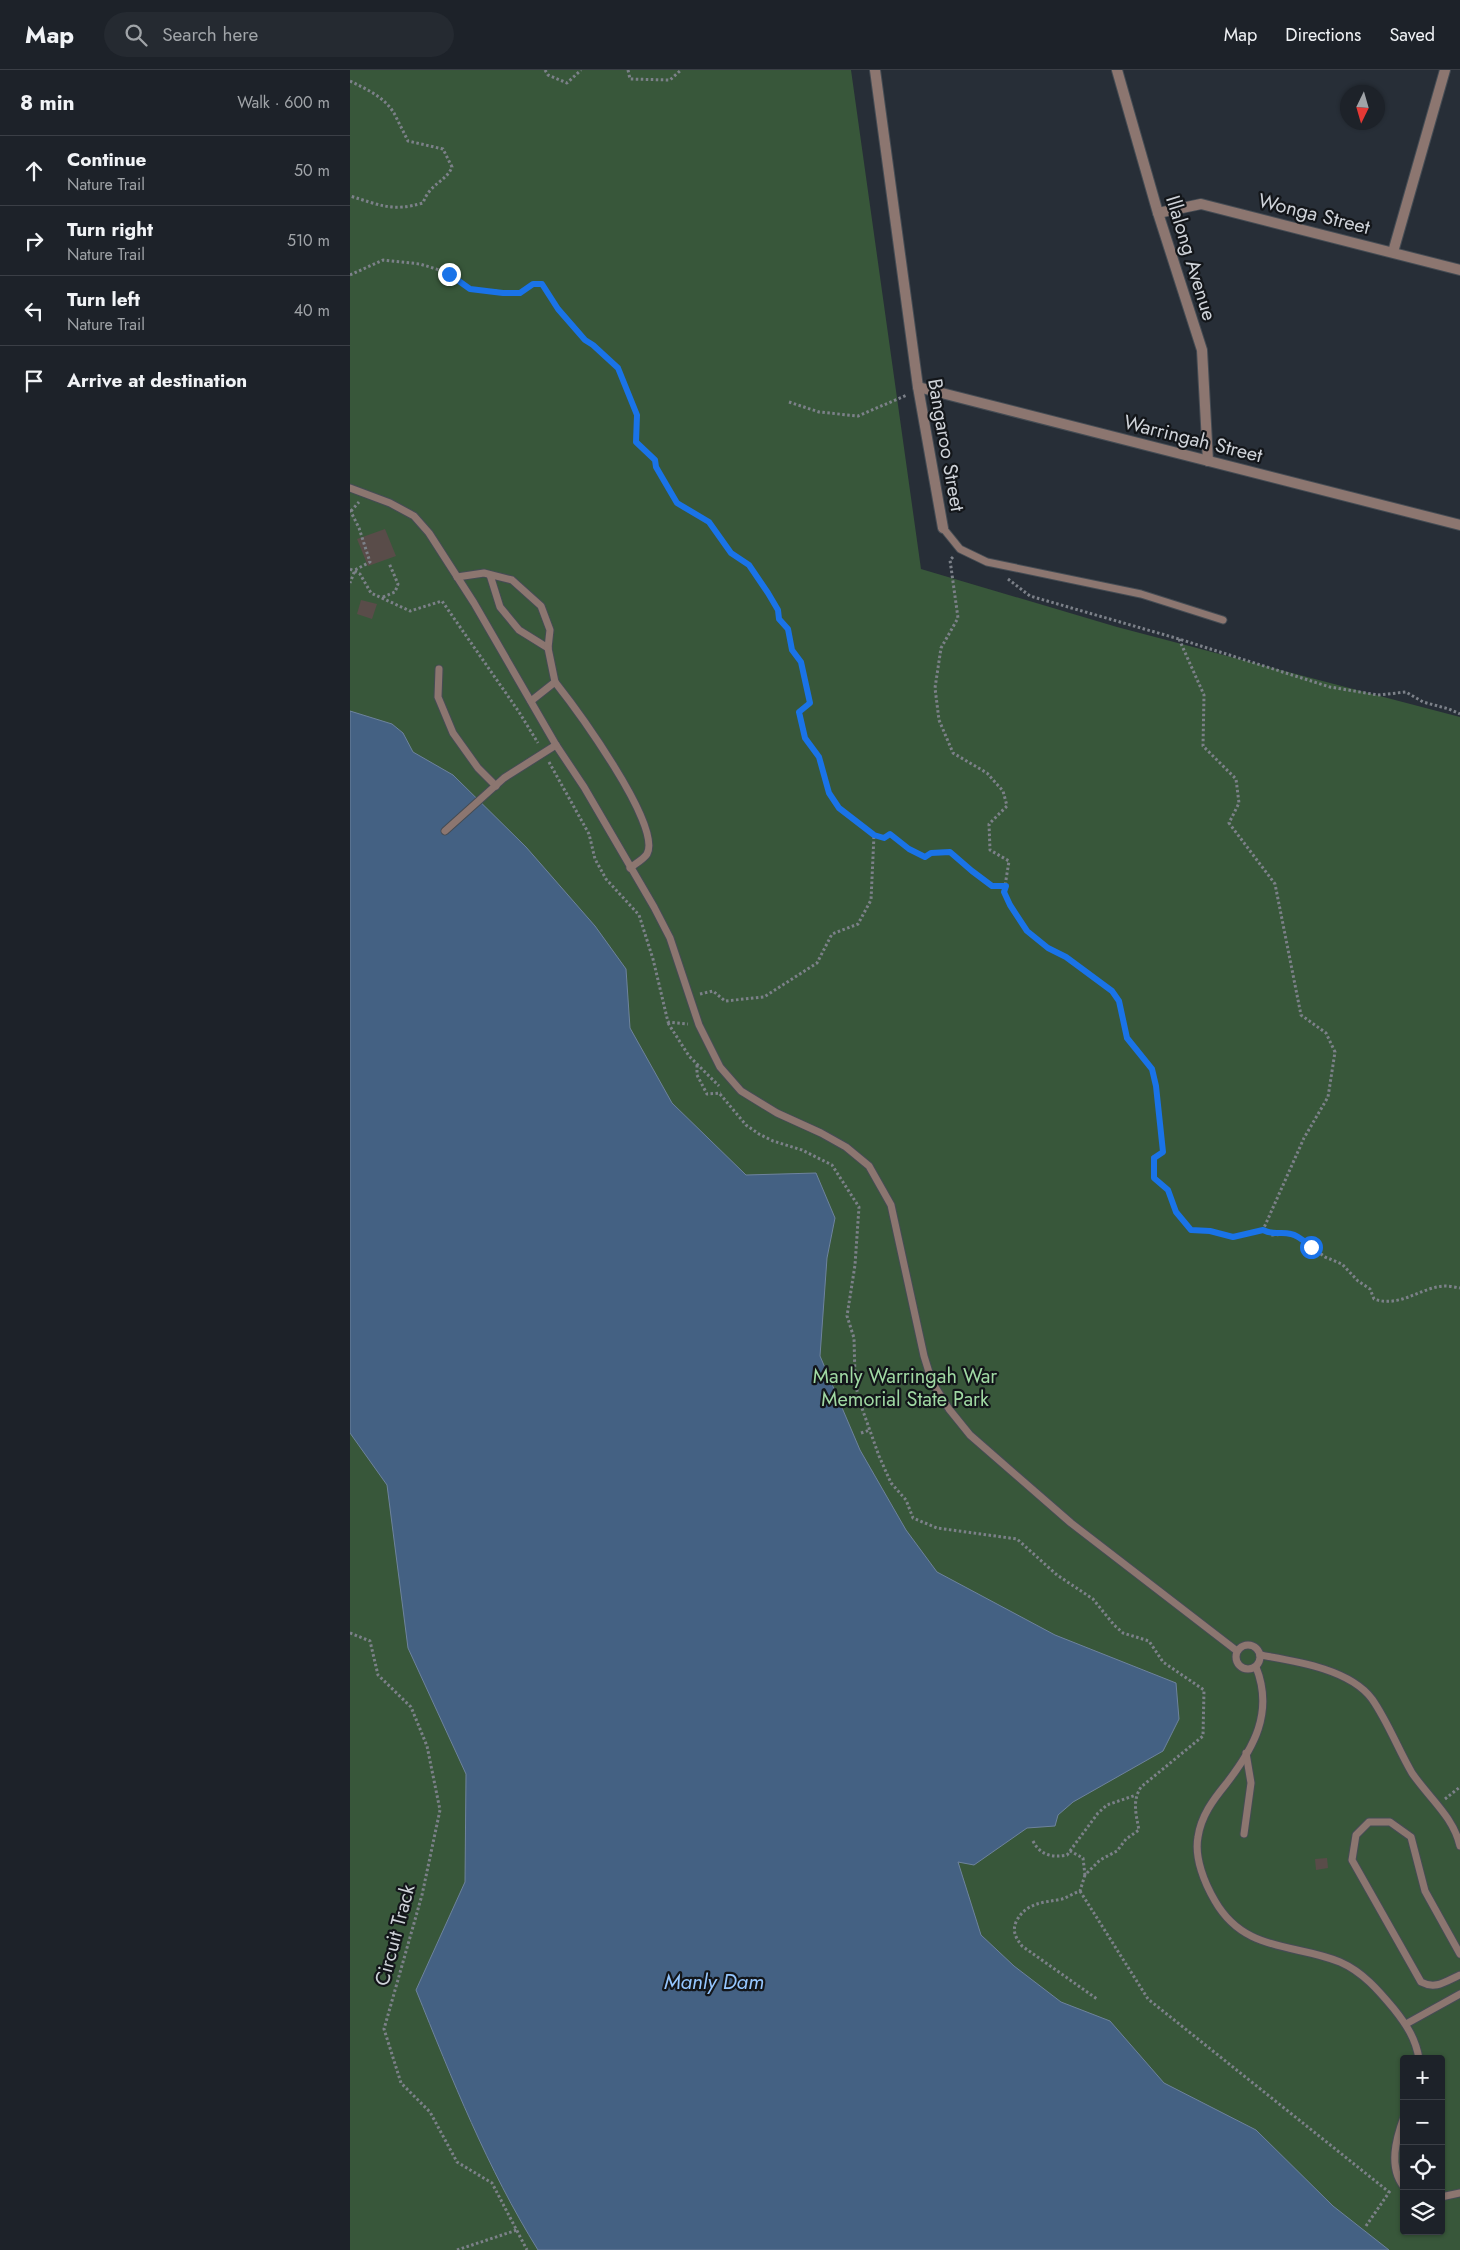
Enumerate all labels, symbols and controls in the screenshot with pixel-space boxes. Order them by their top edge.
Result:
search box [104,12,454,57]
text: Map [25,17,74,52]
icon: search [122,21,150,49]
text: Search here [162,21,258,48]
text: Map [1224,22,1257,48]
text: Directions [1285,22,1361,48]
text: Saved [1389,22,1435,48]
north arrow [1340,85,1385,130]
text: 8 min [20,88,75,118]
text: Walk · 600 m [237,91,330,114]
text: Continue [67,146,146,173]
icon: ahead [20,157,48,185]
text: 50 m [294,159,330,182]
text: Nature Trail [67,173,145,196]
street label: Wonga Street [1255,186,1373,242]
street label: Illalong Avenue [1158,192,1224,324]
text: Turn right [67,216,153,243]
icon: right [20,227,48,255]
text: 510 m [287,229,330,252]
text: Nature Trail [67,243,145,266]
route end [438,263,461,286]
text: Turn left [67,286,140,313]
icon: left [20,297,48,325]
text: 40 m [294,299,330,322]
text: Nature Trail [67,313,145,336]
icon: arrive [20,367,48,395]
text: Arrive at destination [67,367,247,394]
street label: Bangaroo Street [920,376,972,514]
street label: Warringah Street [1121,408,1266,470]
route start [1300,1236,1323,1259]
park label: Manly Warringah War Memorial State Park [813,1362,997,1414]
street label: Circuit Track [368,1881,423,1989]
water label: Manly Dam [664,1967,764,1997]
map controls [1400,2055,1445,2235]
button: + [1400,2055,1445,2100]
button: − [1400,2100,1445,2145]
button: locate [1400,2145,1445,2190]
button: layers [1400,2190,1445,2235]

